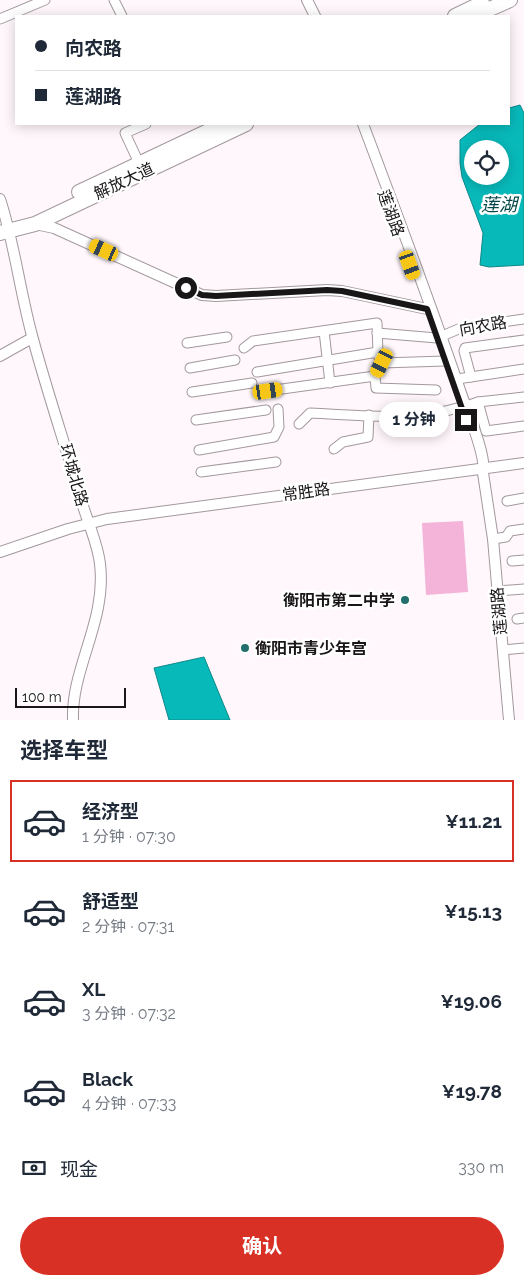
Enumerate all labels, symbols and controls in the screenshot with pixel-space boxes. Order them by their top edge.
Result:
text: 向农路 [65,37,122,59]
text: 莲湖路 [65,85,122,107]
map controls [464,140,509,185]
button: locate [464,140,509,185]
street label: 解放大道 [91,159,157,203]
street label: 莲湖路 [374,187,408,239]
water label: 莲湖 [481,194,520,215]
car [87,237,120,263]
car [397,248,422,282]
route start [175,277,197,299]
street label: 向农路 [458,312,508,340]
car [368,346,395,380]
car [252,381,283,401]
callout: 1 分钟 [378,402,448,438]
route end [455,409,477,431]
text: 1 分钟 [392,410,436,429]
street label: 环城北路 [56,442,92,508]
street label: 常胜路 [281,479,331,505]
street label: 莲湖路 [487,586,511,636]
place label: 衡阳市第二中学 [283,591,395,610]
marker: 衡阳市第二中学 [399,594,411,606]
place label: 衡阳市青少年宫 [255,639,367,658]
marker: 衡阳市青少年宫 [239,642,251,654]
scale bar [15,685,126,708]
text: 100 m [22,689,62,705]
text: 选择车型 [20,737,108,763]
icon: car [22,799,67,844]
text: 经济型 [82,800,139,822]
text: ¥11.21 [445,810,502,832]
text: 1 分钟 · 07:30 [82,827,176,846]
icon: car [22,889,67,934]
text: 舒适型 [82,890,139,912]
text: ¥15.13 [444,900,502,922]
text: 2 分钟 · 07:31 [82,917,174,936]
text: XL [82,978,105,1000]
icon: car [22,979,67,1024]
text: ¥19.06 [440,990,502,1012]
text: 3 分钟 · 07:32 [82,1004,176,1023]
text: Black [82,1068,133,1090]
icon: car [22,1069,67,1114]
text: ¥19.78 [442,1080,502,1102]
text: 4 分钟 · 07:33 [82,1094,176,1113]
icon: cash [20,1154,48,1182]
text: 现金 [60,1158,98,1180]
text: 330 m [458,1158,504,1177]
button: 确认 [20,1217,504,1275]

